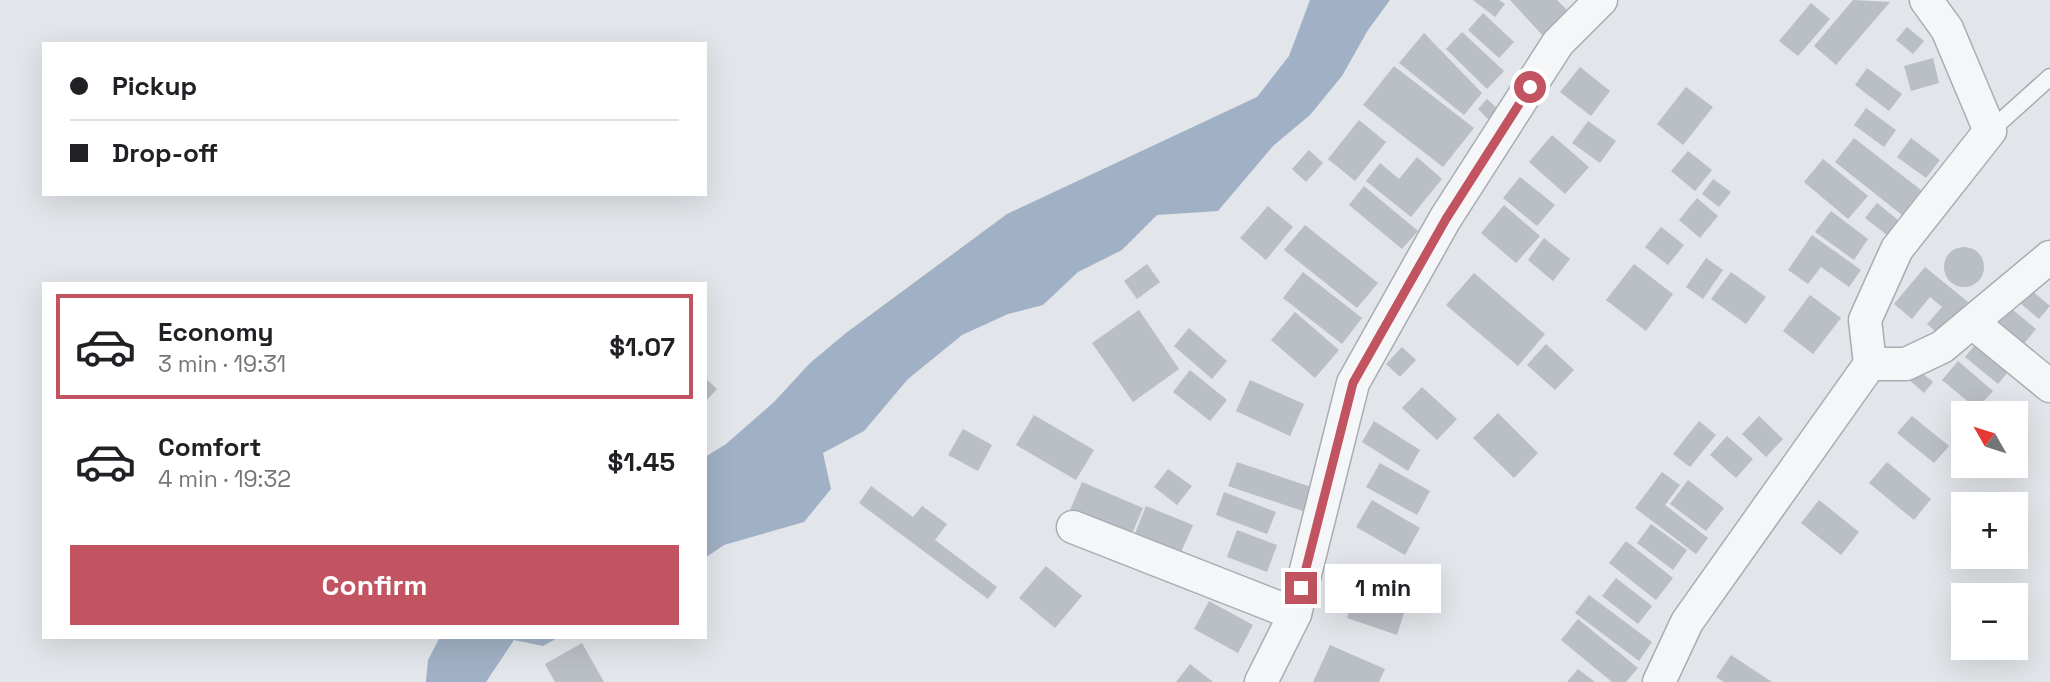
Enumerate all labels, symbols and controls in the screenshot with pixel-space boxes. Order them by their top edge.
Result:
text: Pickup [112,69,197,103]
route start [1514,71,1546,103]
text: Drop-off [112,136,218,170]
icon: car [74,315,137,378]
text: Economy [158,315,274,349]
text: $1.07 [609,330,675,364]
text: 3 min · 19:31 [158,349,286,379]
north arrow [1951,401,2028,478]
map controls [1951,401,2028,660]
icon: car [74,430,137,493]
text: Comfort [158,430,261,464]
text: $1.45 [608,445,675,479]
text: 4 min · 19:32 [158,464,291,494]
button: + [1951,492,2028,569]
button: Confirm [70,545,679,625]
callout: 1 min [1326,564,1441,612]
route end [1285,572,1317,604]
text: 1 min [1355,573,1411,603]
button: − [1951,583,2028,660]

